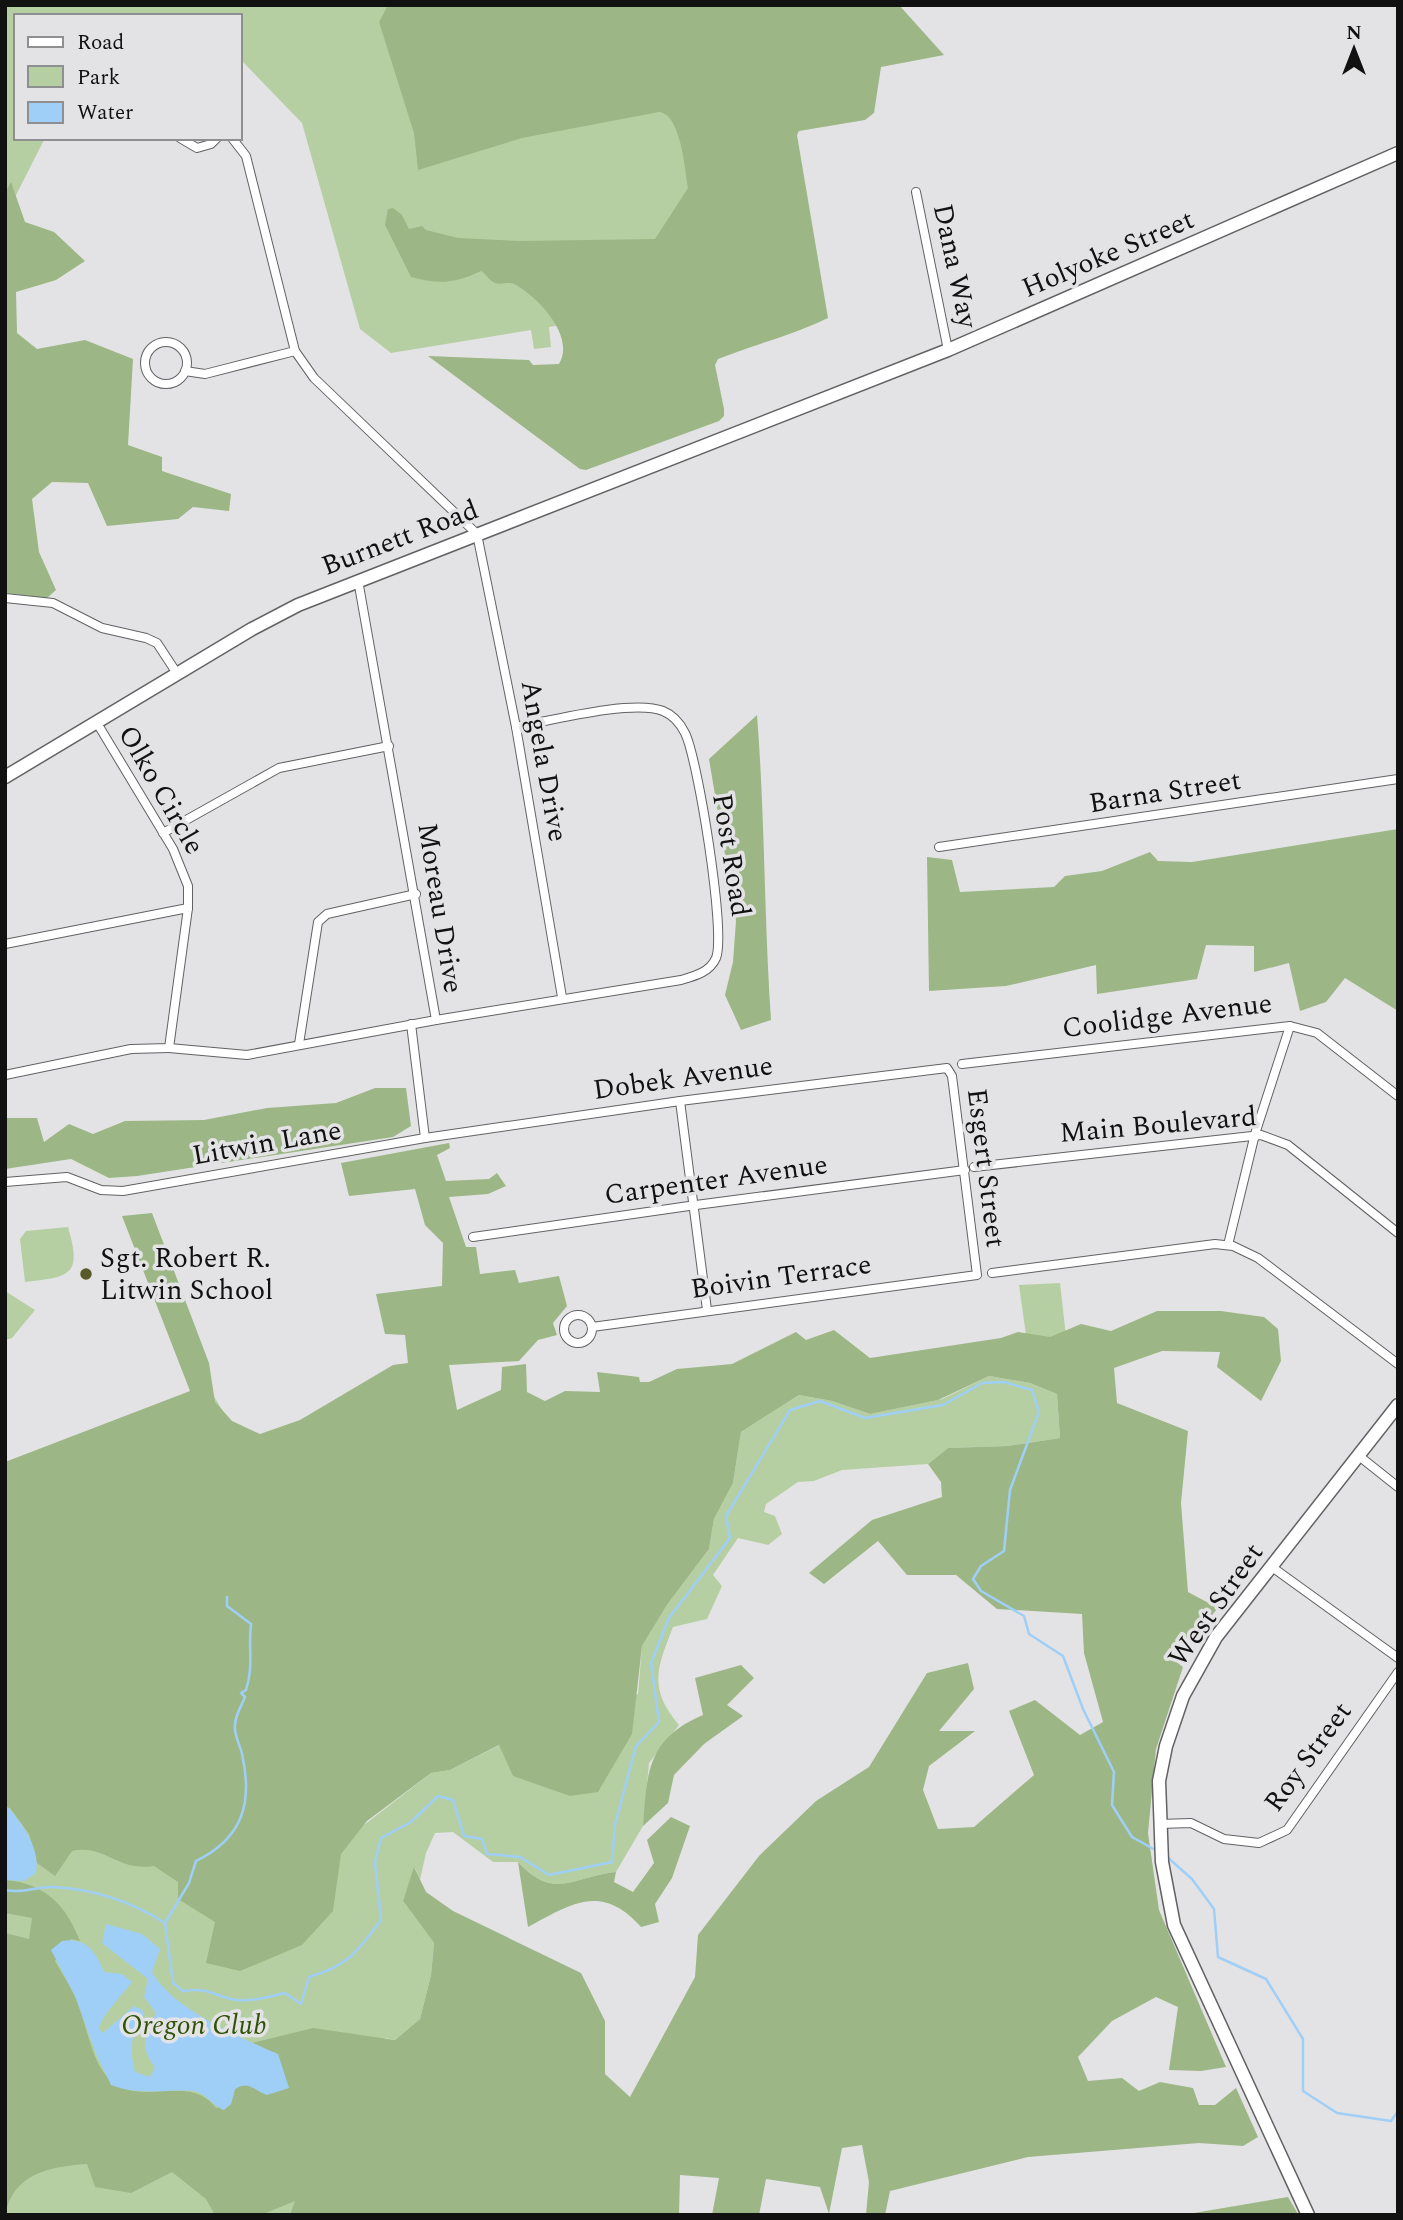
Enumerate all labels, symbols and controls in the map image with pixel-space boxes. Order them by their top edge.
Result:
legend [14,14,242,140]
north arrow [1319,14,1389,84]
text: N [1346,19,1362,48]
text: Road [77,27,124,59]
text: Park [77,62,121,94]
text: Water [77,97,133,129]
street label: Holyoke Street [1015,198,1201,310]
street label: Dana Way [921,200,989,334]
street label: Burnett Road [315,488,485,588]
street label: Angela Drive [509,677,579,845]
street label: Olko Circle [107,717,215,863]
street label: Barna Street [1086,759,1244,825]
street label: Post Road [700,790,762,920]
street label: Moreau Drive [405,820,475,996]
street label: Coolidge Avenue [1059,982,1275,1050]
street label: Dobek Avenue [590,1044,776,1112]
street label: Esgert Street [955,1086,1017,1250]
street label: Main Boulevard [1058,1095,1258,1155]
street label: Litwin Lane [189,1109,345,1177]
street label: Carpenter Avenue [602,1143,830,1217]
place label: Sgt. Robert R. Litwin School [100,1237,273,1312]
street label: Boivin Terrace [688,1243,874,1311]
marker: Sgt. Robert R. Litwin School [78,1266,94,1282]
street label: West Street [1157,1534,1275,1676]
street label: Roy Street [1253,1693,1363,1821]
park label: Oregon Club [121,2004,267,2047]

